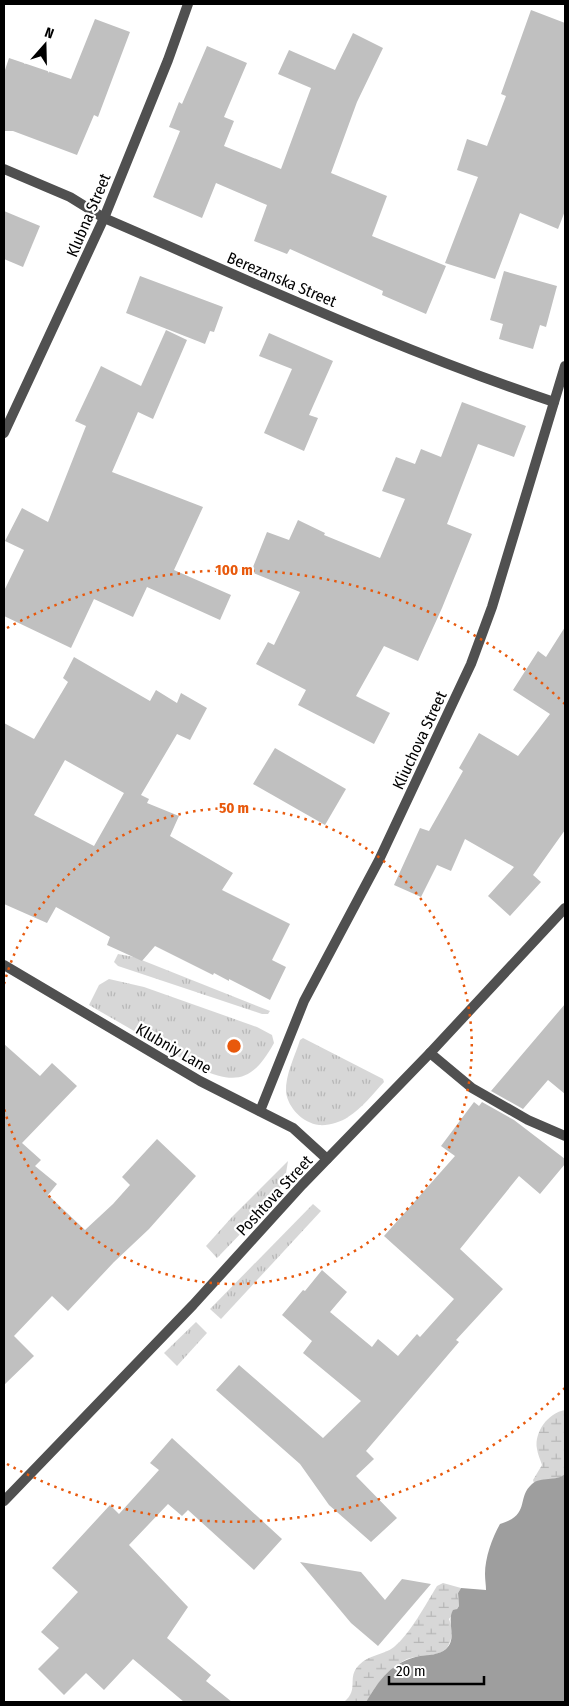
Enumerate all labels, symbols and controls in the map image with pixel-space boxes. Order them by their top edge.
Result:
north arrow [20,20,70,70]
text: N [42,24,56,43]
street label: Klubna Street [62,170,115,260]
street label: Berezanska Street [224,248,340,311]
text: 100 m [215,561,253,579]
street label: Kliuchova Street [388,687,451,793]
text: 50 m [219,799,249,817]
street label: Klubniy Lane [133,1019,215,1078]
centre of rings [225,1037,243,1055]
street label: Poshtova Street [232,1151,317,1239]
scale bar [389,1654,484,1686]
text: 20 m [396,1662,426,1680]

